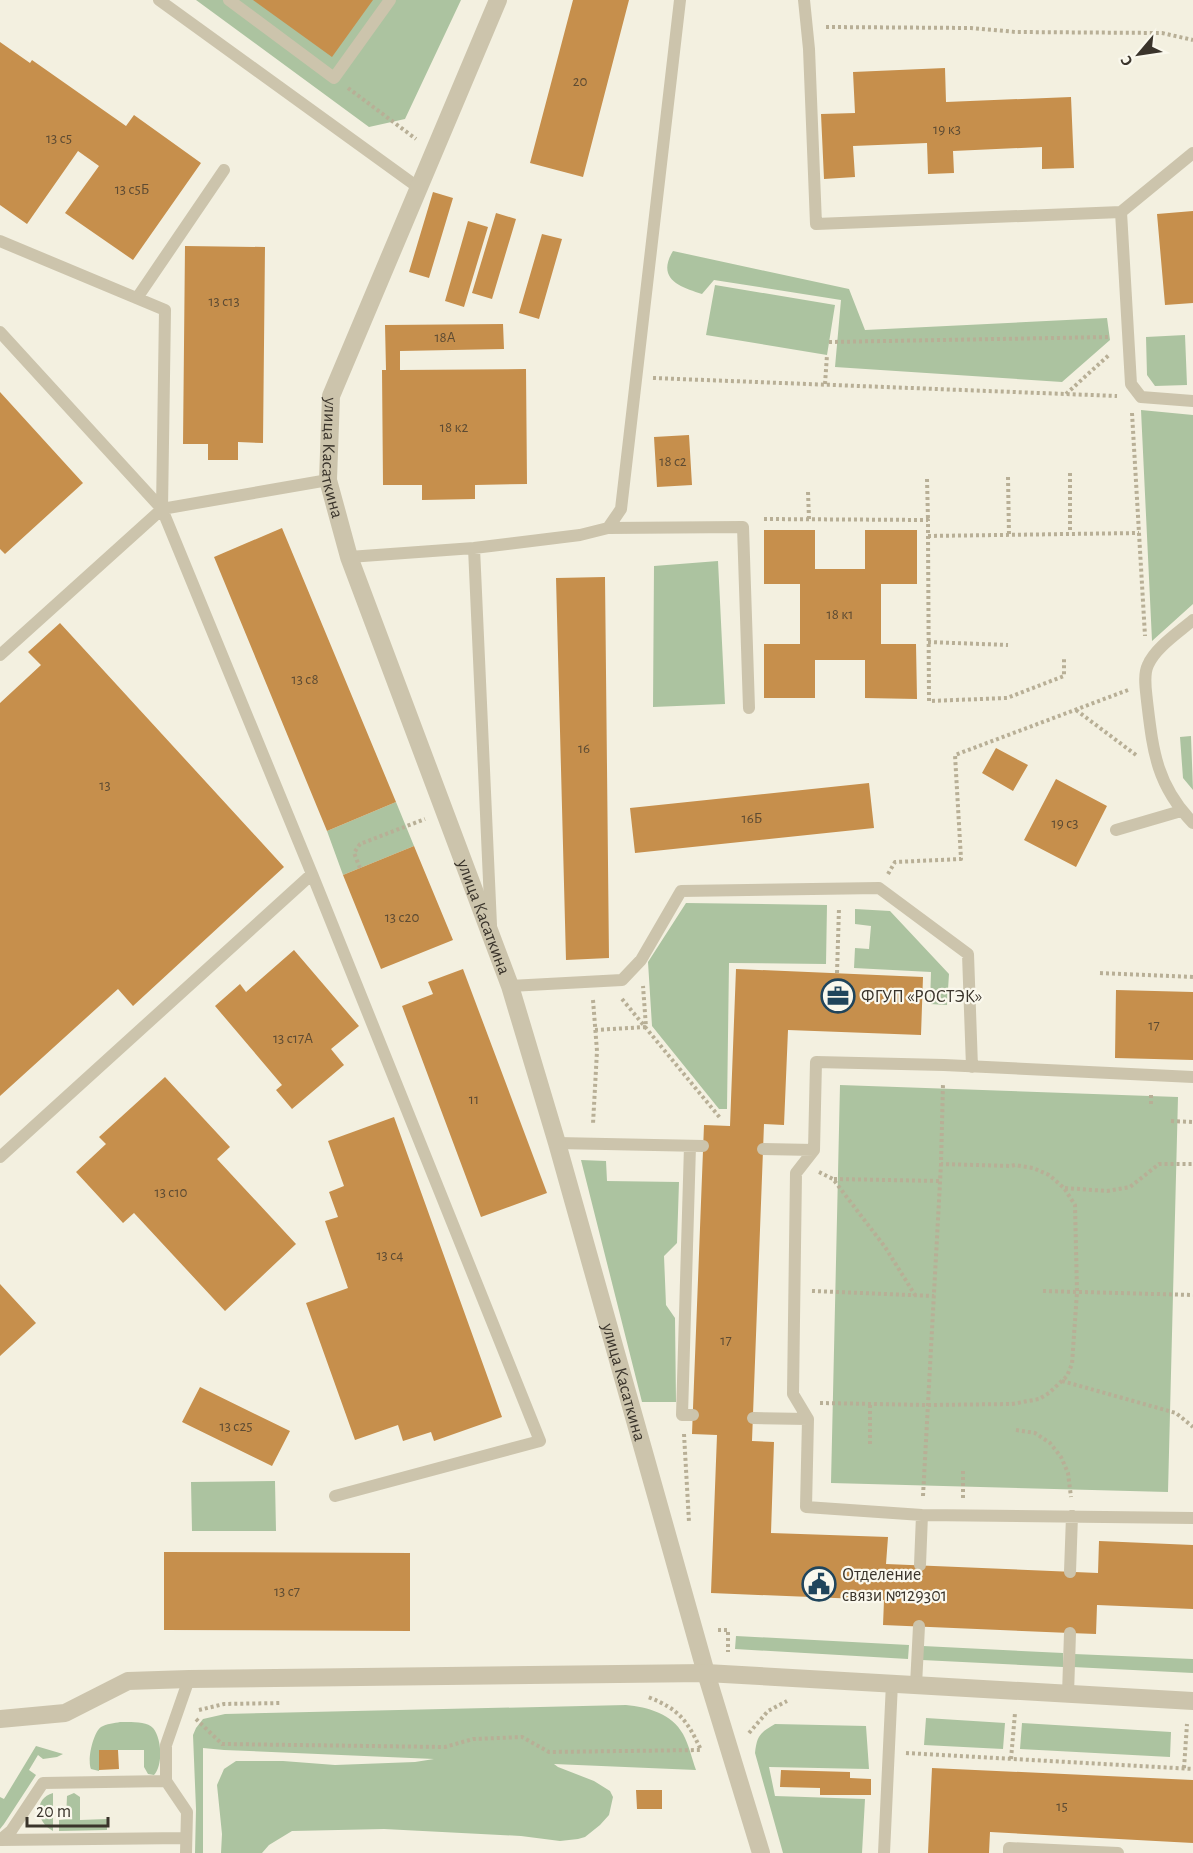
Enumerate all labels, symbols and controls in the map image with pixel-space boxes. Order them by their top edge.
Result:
north arrow [1109,24,1169,84]
text: С [1118,53,1136,69]
house number: 20 [573,74,587,89]
house number: 19 к3 [933,122,961,137]
house number: 13 с5 [46,131,72,146]
house number: 13 с5Б [115,182,149,197]
house number: 13 с13 [208,294,240,309]
house number: 18А [434,330,456,345]
street label: улица Касаткина [317,396,346,520]
house number: 18 к2 [440,420,468,435]
house number: 18 c2 [659,454,687,469]
house number: 18 к1 [827,607,853,622]
house number: 13 с8 [292,672,319,687]
house number: 16 [578,741,590,756]
house number: 13 [99,778,111,793]
house number: 16Б [742,811,762,826]
house number: 19 с3 [1052,816,1078,831]
street label: улица Касаткина [453,856,513,977]
house number: 13 с20 [385,910,419,925]
office icon: ФГУП «РОСТЭК» [820,978,856,1014]
place label: ФГУП «РОСТЭК» [861,988,982,1006]
house number: 17 [1148,1018,1160,1033]
house number: 13 с17А [273,1031,313,1046]
house number: 11 [469,1092,479,1107]
house number: 13 с10 [155,1185,188,1200]
house number: 13 с4 [376,1248,404,1263]
street label: улица Касаткина [598,1320,648,1443]
house number: 17 [720,1333,732,1348]
house number: 13 с25 [220,1419,252,1434]
public building icon: Отделение связи №129301 [801,1566,837,1602]
place label: Отделение связи №129301 [842,1566,947,1605]
house number: 13 с7 [274,1584,300,1599]
scale bar [27,1790,108,1828]
house number: 15 [1056,1799,1068,1814]
text: 20 m [36,1803,71,1821]

